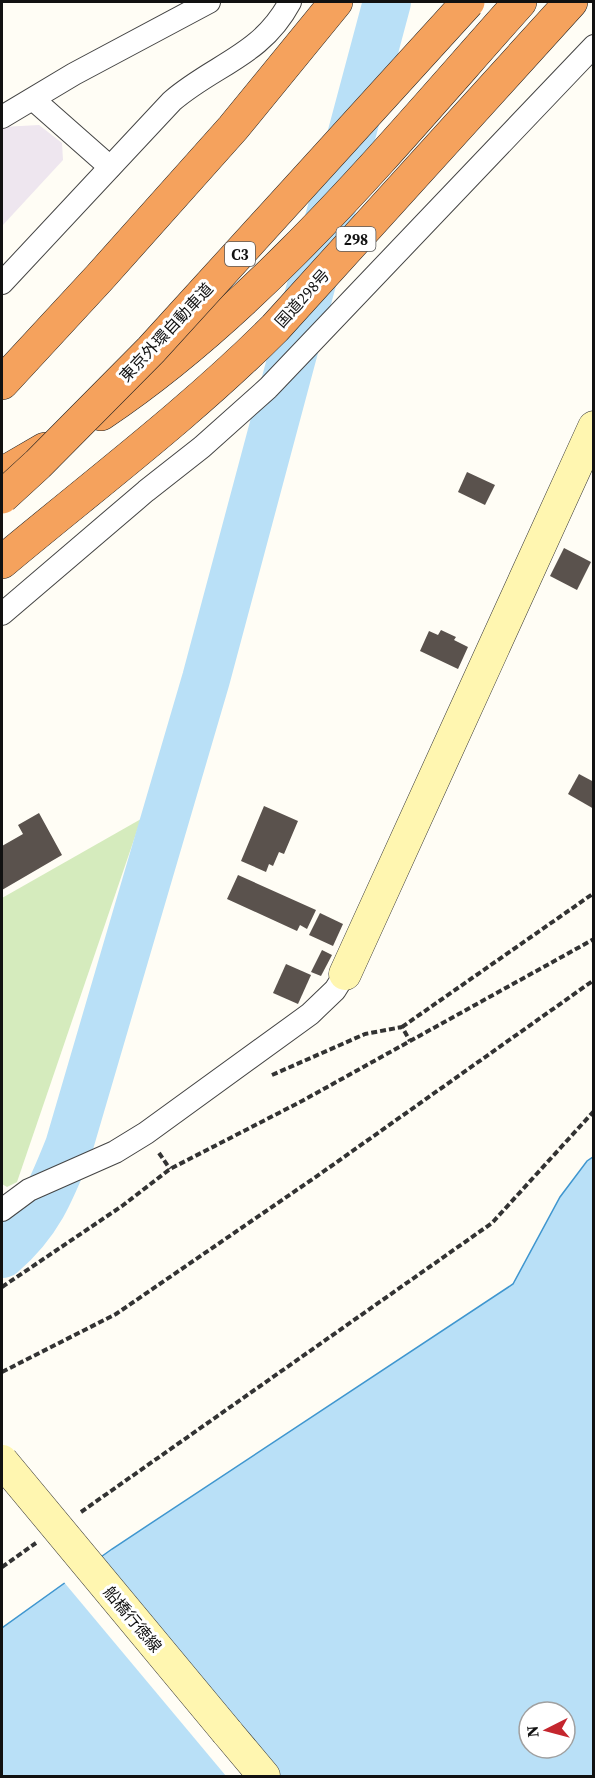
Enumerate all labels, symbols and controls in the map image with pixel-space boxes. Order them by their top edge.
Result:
road number: 298 [336,227,376,251]
road number: C3 [225,242,255,266]
street label: 国道298号 [270,264,334,332]
street label: 東京外環自動車道 [114,278,218,386]
street label: 船橋行徳線 [99,1581,167,1657]
north arrow [517,1700,577,1760]
text: N [520,1724,544,1739]

